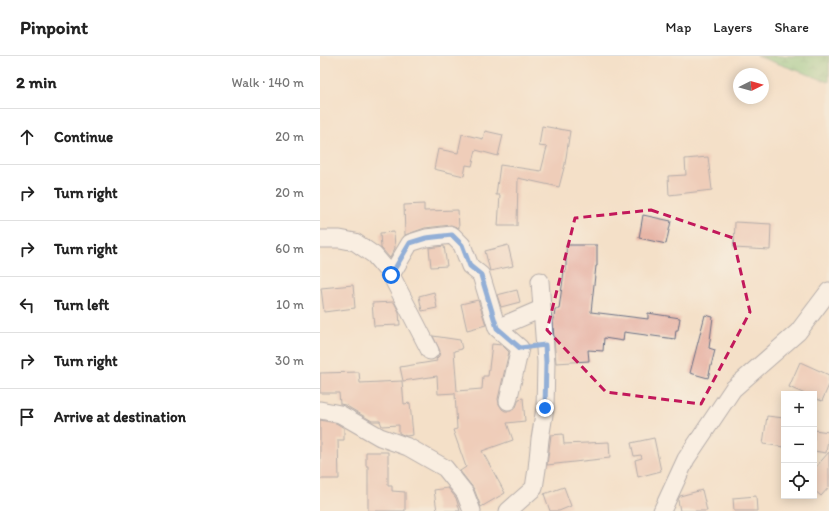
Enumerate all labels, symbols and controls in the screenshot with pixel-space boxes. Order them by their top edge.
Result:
text: Pinpoint [20,16,88,39]
text: Map [666,19,691,36]
text: Layers [713,19,752,36]
text: Share [774,19,809,36]
north arrow [733,68,769,104]
text: 2 min [16,72,56,92]
text: Walk · 140 m [232,75,304,90]
icon: ahead [16,126,38,148]
text: Continue [54,128,113,146]
text: 20 m [275,129,304,144]
icon: right [16,182,38,204]
text: Turn right [54,184,118,202]
text: 20 m [275,185,304,200]
icon: right [16,238,38,260]
text: Turn right [54,240,118,258]
text: 60 m [275,241,304,256]
route start [382,266,400,284]
icon: left [16,294,38,316]
text: Turn left [54,296,109,314]
text: 10 m [276,297,304,312]
icon: right [16,350,38,372]
text: Turn right [54,352,118,370]
text: 30 m [275,353,304,368]
map controls [781,391,817,499]
button: + [781,391,817,427]
route end [536,399,554,417]
icon: arrive [16,406,38,428]
text: Arrive at destination [54,408,186,426]
button: − [781,427,817,463]
button: locate [781,463,817,499]

